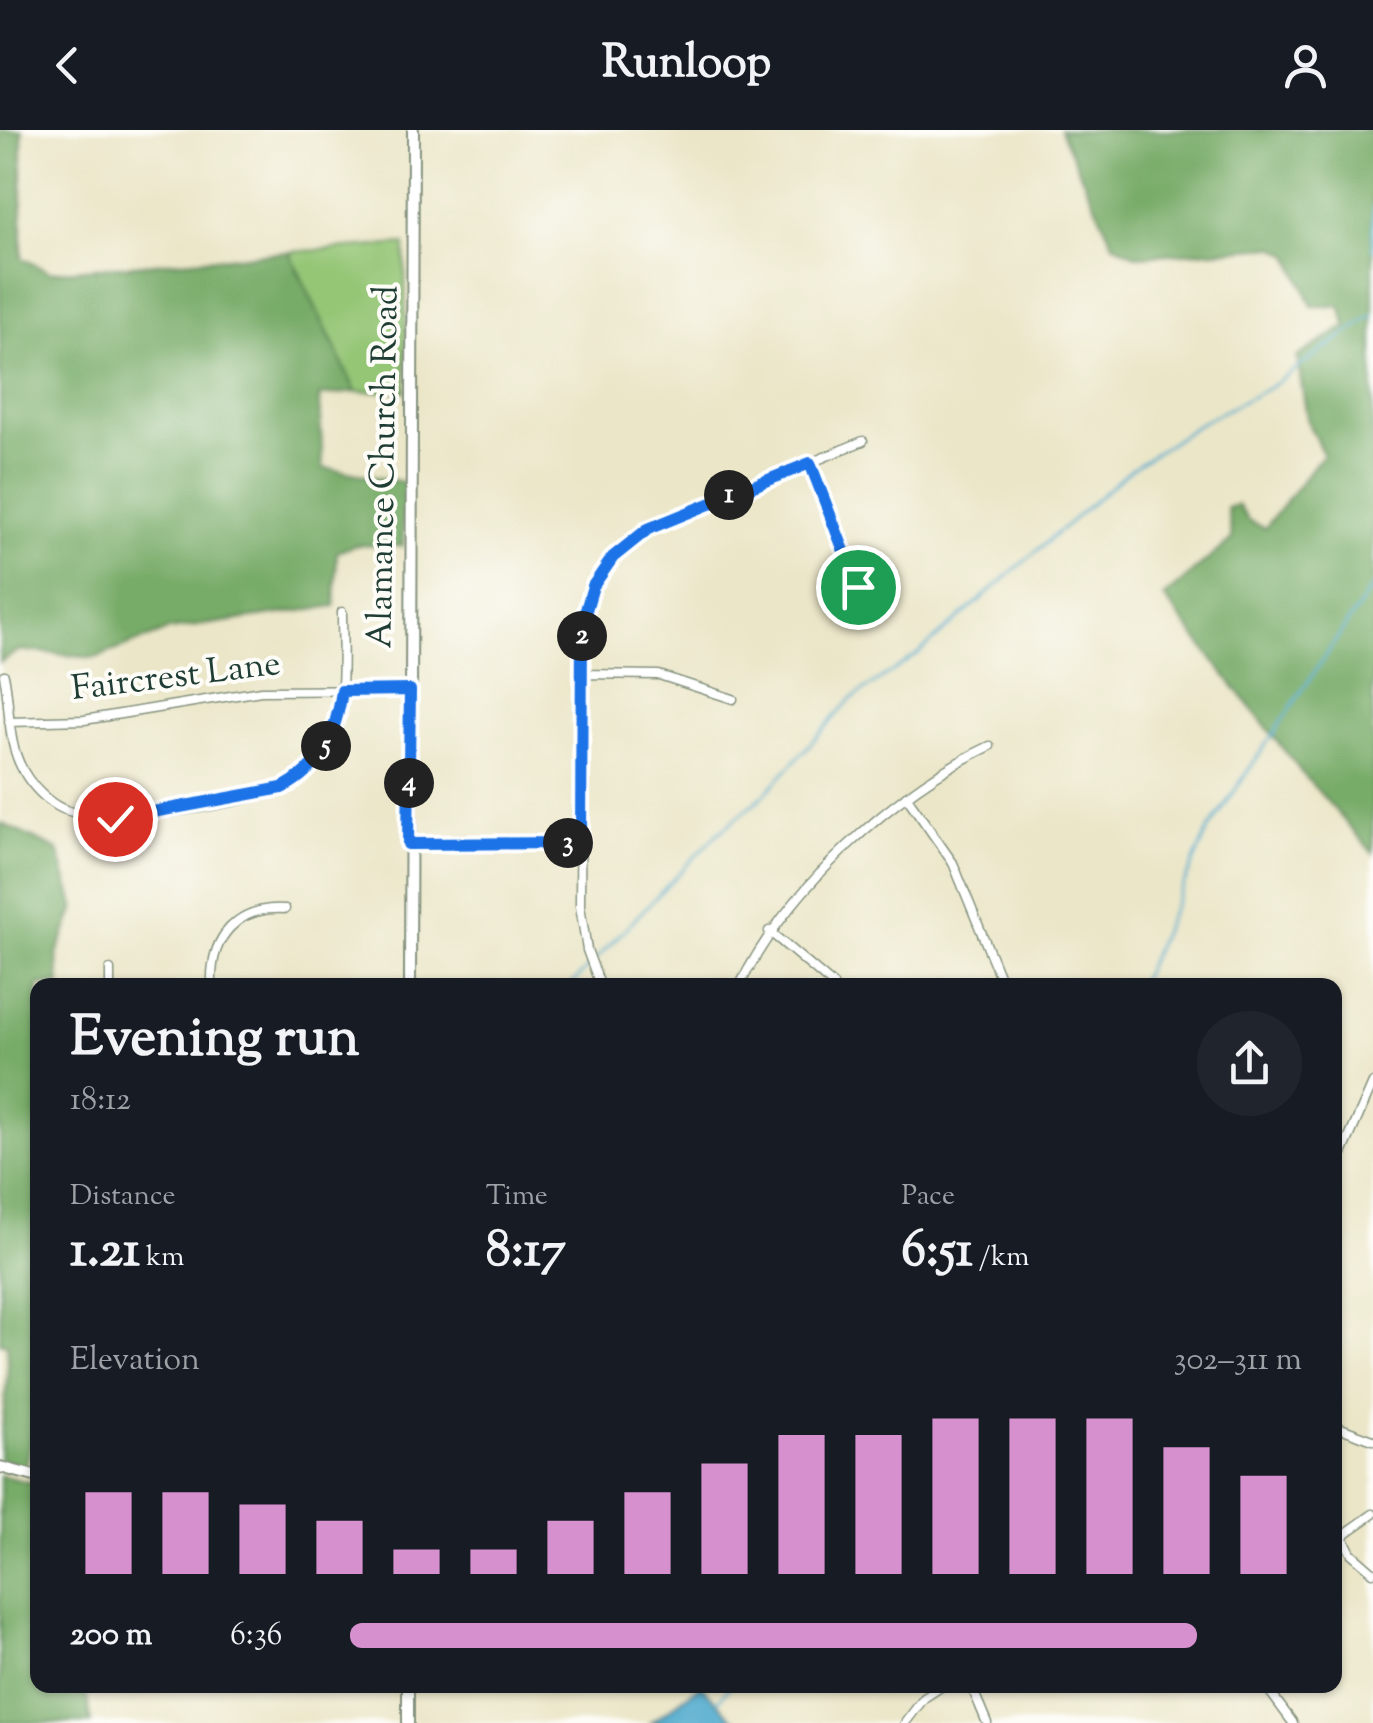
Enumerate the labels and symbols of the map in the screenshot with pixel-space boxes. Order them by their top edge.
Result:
street label: Alamance Church Road [356,285,414,649]
pin: 1 [704,470,754,520]
pin [816,545,901,630]
pin: 2 [557,611,607,661]
street label: Faircrest Lane [69,640,283,716]
pin: 5 [301,721,351,771]
pin: 4 [384,758,434,808]
pin [73,777,158,862]
pin: 3 [543,818,593,868]

